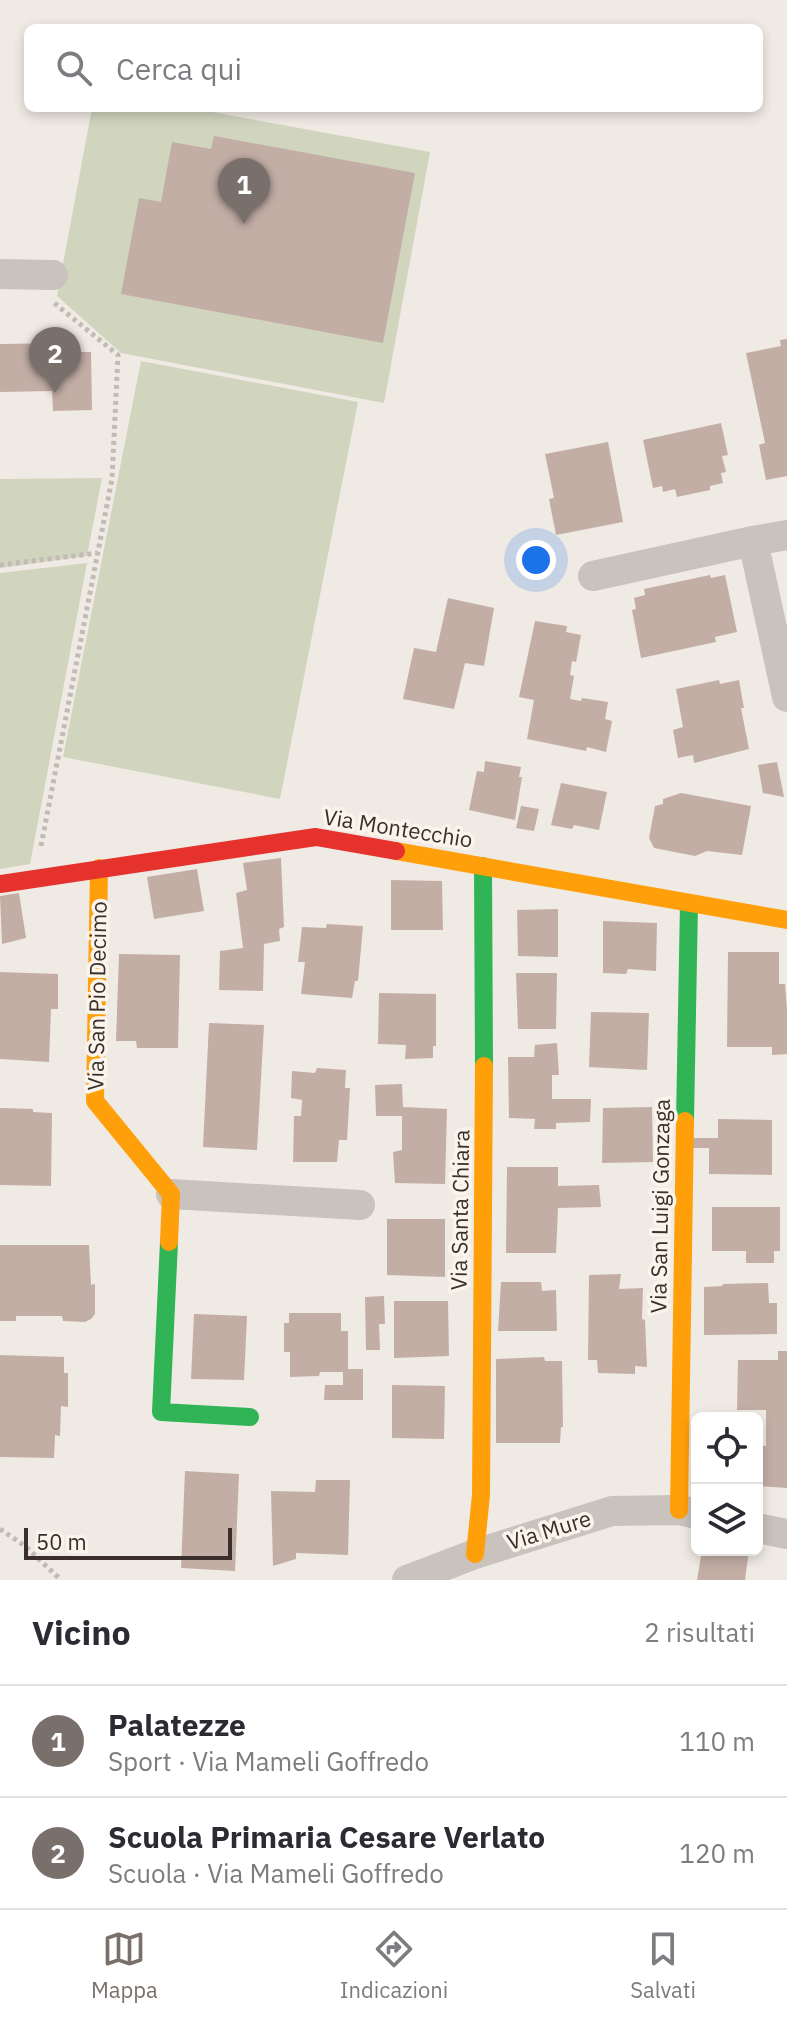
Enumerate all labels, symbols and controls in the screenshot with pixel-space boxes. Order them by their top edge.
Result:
search box [24,24,763,112]
icon: search [52,46,96,90]
text: Cerca qui [116,49,242,88]
pin: 1 [218,158,270,224]
pin: 2 [29,327,81,393]
your location [516,540,556,580]
street label: Via Montecchio [321,801,475,854]
street label: Via San Pio Decimo [80,901,113,1091]
street label: Via San Luigi Gonzaga [643,1098,676,1313]
street label: Via Santa Chiara [444,1129,475,1291]
map controls [691,1412,763,1556]
button: locate [691,1412,763,1484]
button: layers [691,1484,763,1556]
street label: Via Mure [503,1503,594,1556]
scale bar [24,1524,232,1560]
text: 50 m [36,1527,87,1556]
text: Vicino [32,1610,131,1654]
text: 2 risultati [644,1615,755,1649]
text: Palatezze [108,1705,246,1744]
text: 1 [50,1724,66,1758]
text: 110 m [679,1724,755,1758]
text: Sport · Via Mameli Goffredo [108,1744,429,1778]
text: Scuola Primaria Cesare Verlato [108,1817,545,1856]
text: 2 [50,1836,66,1870]
text: 120 m [679,1836,755,1870]
text: Scuola · Via Mameli Goffredo [108,1856,444,1890]
tab: Mappa [91,1927,158,2004]
tab: Indicazioni [340,1927,448,2004]
tab: Salvati [630,1927,696,2004]

